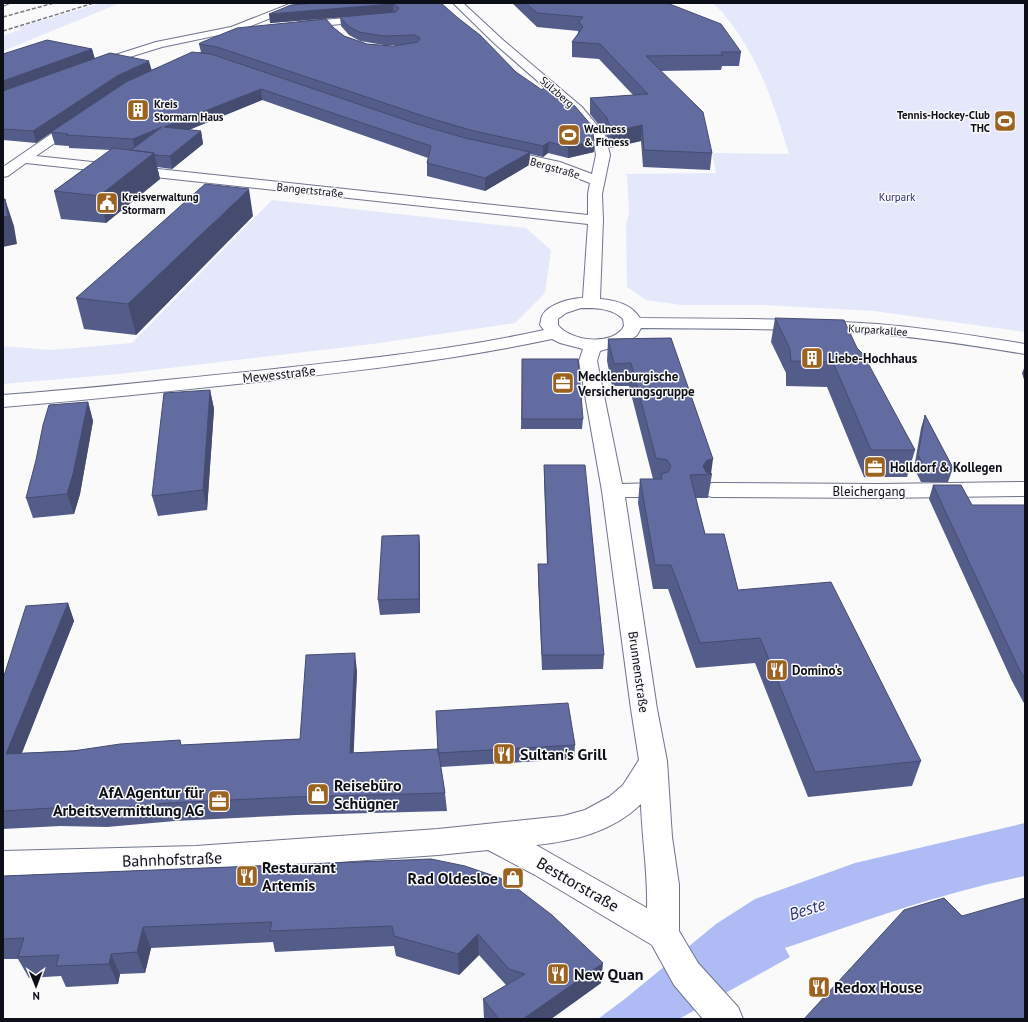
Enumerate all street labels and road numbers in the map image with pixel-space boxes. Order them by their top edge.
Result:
street label: Sülzberg [537,73,577,111]
street label: Bergstraße [528,154,582,182]
street label: Bangertstraße [276,180,344,200]
street label: Kurparkallee [848,321,909,339]
street label: Mewesstraße [242,362,316,387]
street label: Bleichergang [833,483,906,500]
street label: Brunnenstraße [624,630,653,714]
street label: Bahnhofstraße [122,847,222,871]
street label: Besttorstraße [533,852,623,916]

